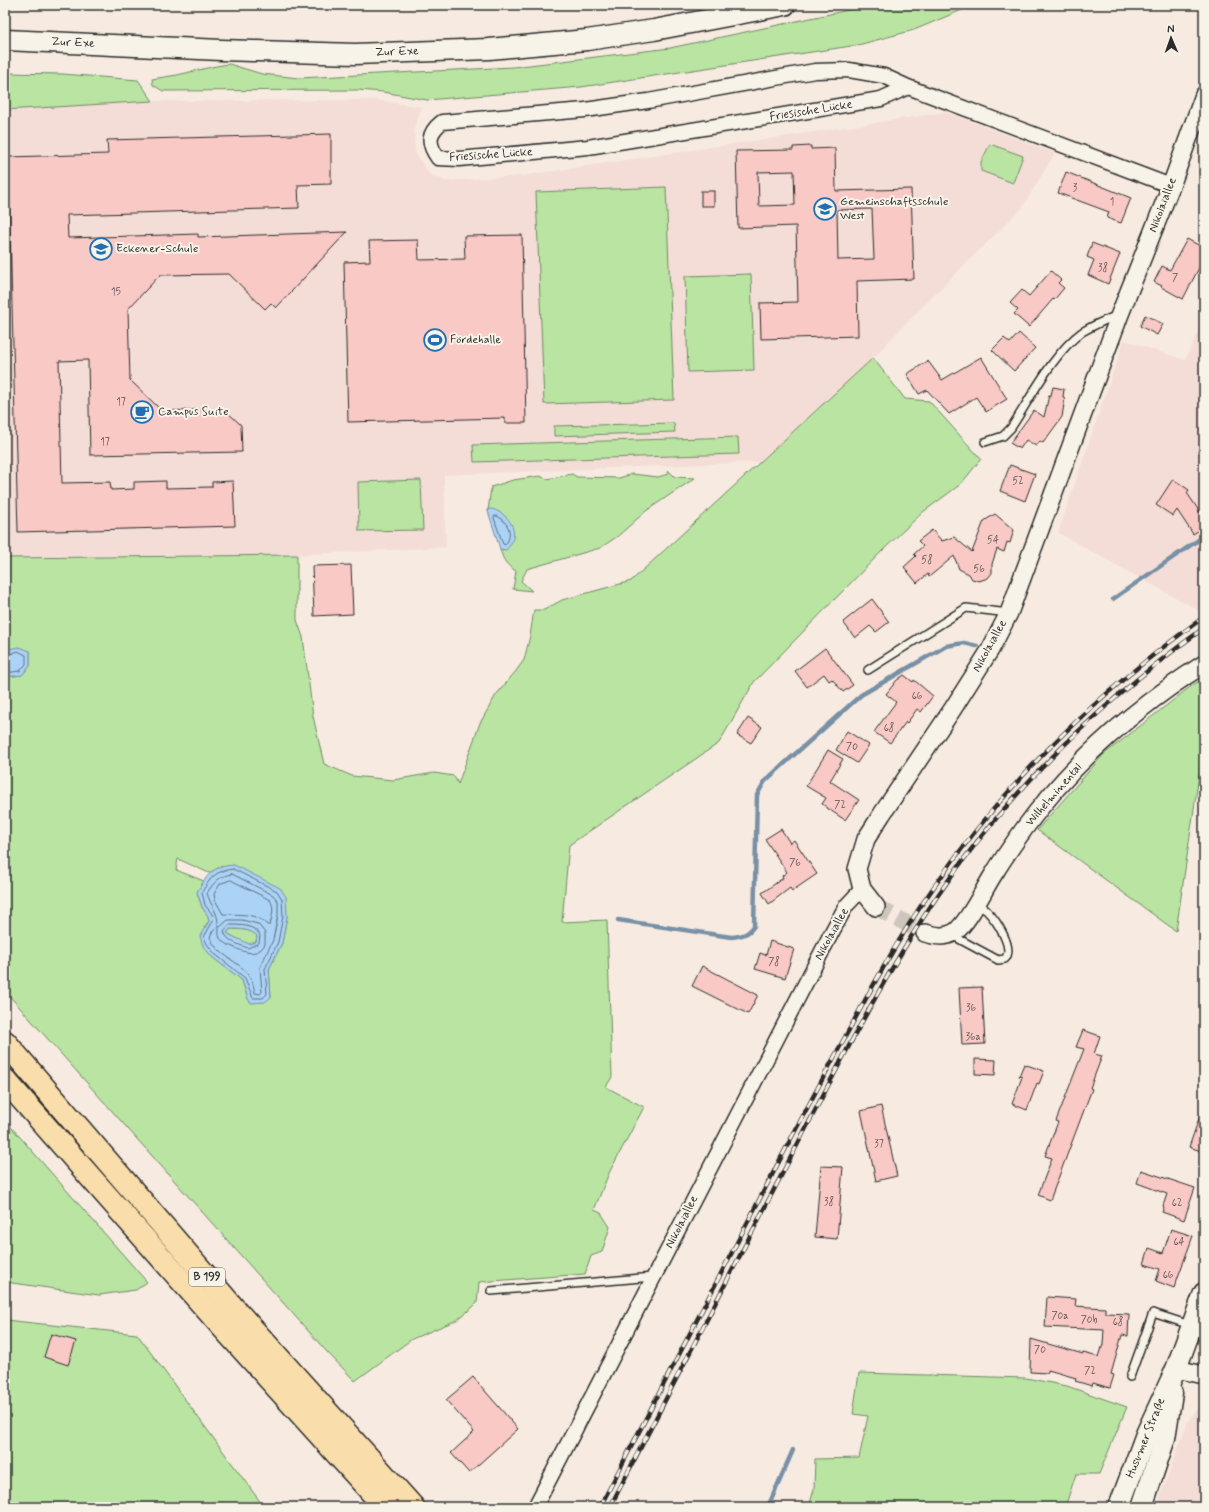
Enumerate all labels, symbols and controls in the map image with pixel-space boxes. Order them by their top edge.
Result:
north arrow [1151,18,1191,58]
text: N [1167,22,1175,36]
street label: Zur Exe [51,34,96,52]
street label: Zur Exe [375,43,420,61]
street label: Friesische Lücke [769,97,854,125]
street label: Friesische Lücke [449,144,533,166]
street label: Nikolaiallee [1145,175,1181,235]
house number: 3 [1073,182,1078,195]
place label: Gemeinschaftsschule West [840,194,949,224]
school or university icon: Gemeinschaftsschule West [812,196,838,222]
house number: 1 [1110,196,1114,209]
school or university icon: Eckener-Schule [88,236,114,262]
place label: Eckener-Schule [116,241,198,257]
house number: 38 [1098,261,1108,275]
house number: 7 [1172,272,1178,285]
house number: 15 [111,286,121,299]
sports icon: Fördehalle [422,327,448,353]
place label: Fördehalle [450,332,501,348]
house number: 17 [116,396,126,409]
cafe icon: Campus Suite [129,399,155,425]
place label: Campus Suite [158,404,229,420]
house number: 17 [100,436,110,449]
house number: 52 [1012,475,1024,488]
house number: 54 [987,534,999,547]
house number: 58 [921,553,933,567]
house number: 56 [973,563,985,576]
street label: Nikolaiallee [969,617,1011,675]
house number: 66 [912,690,923,703]
house number: 68 [884,721,894,735]
house number: 70 [846,741,858,754]
street label: Wilhelminental [1022,760,1086,830]
house number: 72 [834,799,846,812]
house number: 76 [789,857,801,870]
street label: Nikolaiallee [811,905,853,963]
house number: 78 [768,955,780,969]
house number: 36 [966,1002,976,1015]
house number: 36a [965,1031,981,1044]
house number: 37 [874,1138,884,1151]
street label: Nikolaiallee [662,1193,702,1251]
house number: 38 [824,1195,834,1209]
house number: 62 [1172,1197,1182,1210]
house number: 64 [1173,1236,1185,1249]
road number: B 199 [189,1268,225,1286]
house number: 66 [1163,1269,1174,1282]
house number: 70a [1052,1310,1068,1323]
house number: 70b [1081,1314,1097,1327]
house number: 68 [1113,1315,1123,1329]
house number: 70 [1034,1344,1046,1357]
house number: 72 [1084,1365,1096,1378]
street label: Husumer Straße [1123,1395,1169,1481]

